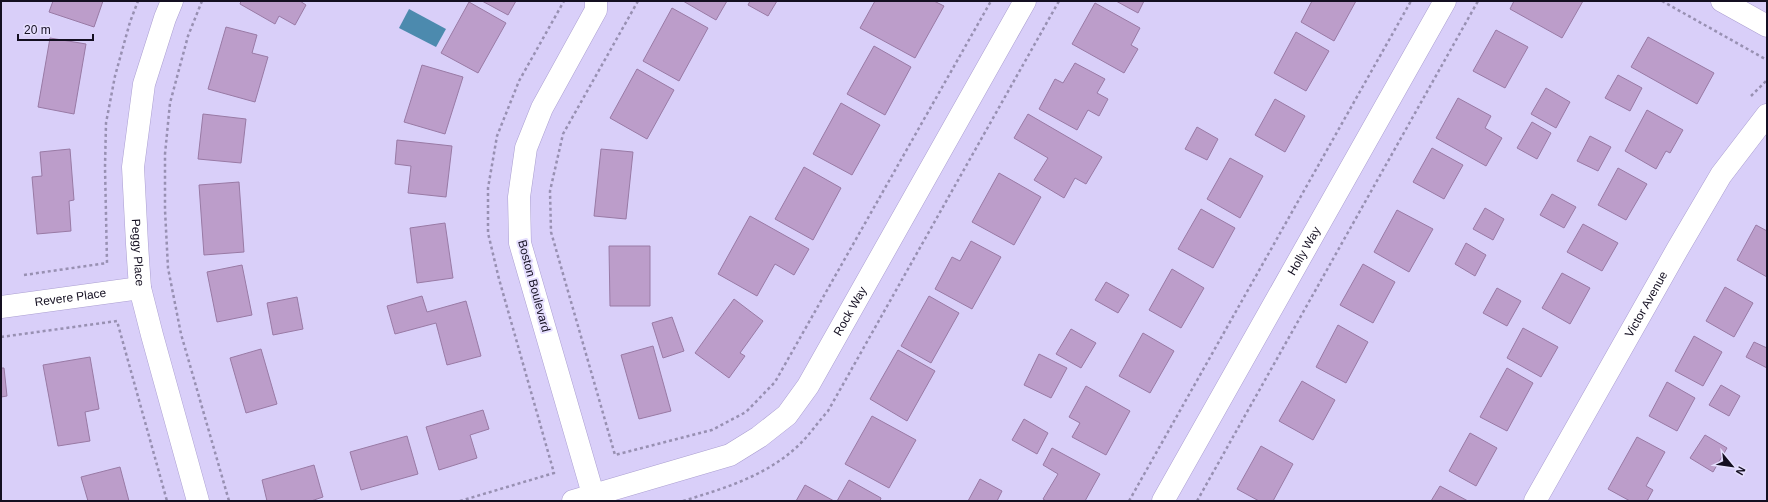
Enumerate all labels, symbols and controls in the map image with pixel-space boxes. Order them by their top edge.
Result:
scale bar [18,16,93,42]
text: 20 m [24,23,51,37]
street label: Peggy Place [129,218,147,287]
street label: Holly Way [1285,224,1323,278]
street label: Boston Boulevard [515,238,553,334]
street label: Victor Avenue [1622,268,1671,340]
street label: Rock Way [831,284,870,338]
street label: Revere Place [34,286,107,309]
north arrow [1712,446,1752,486]
text: N [1734,464,1748,477]

